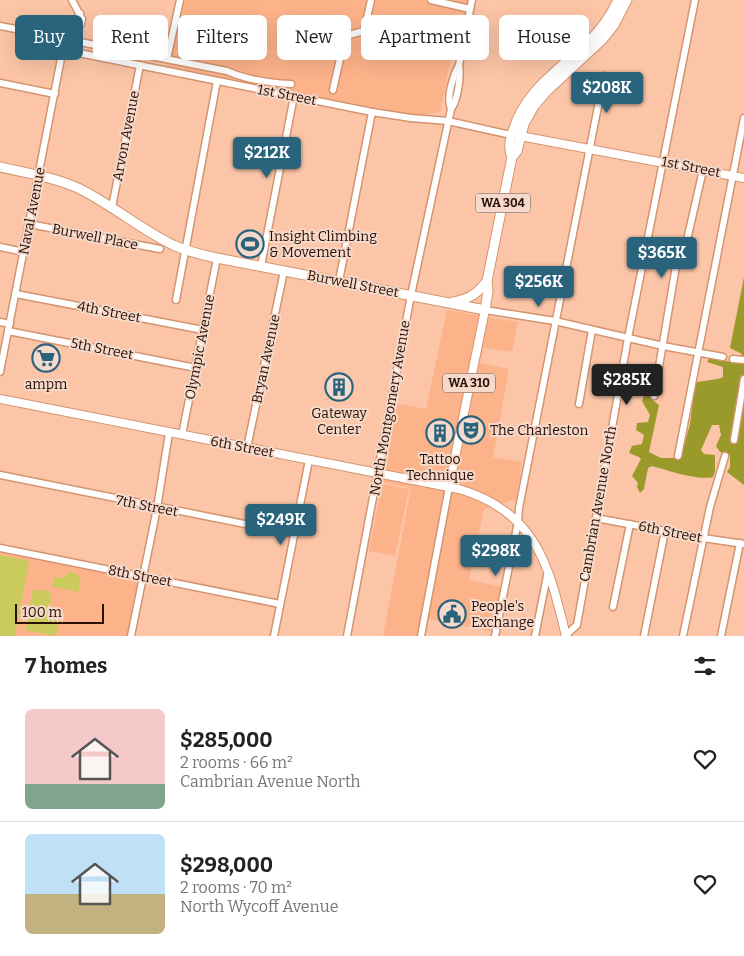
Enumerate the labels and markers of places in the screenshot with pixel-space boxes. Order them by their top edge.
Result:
pin: $208K [572,72,642,114]
pin: $212K [232,136,302,179]
place label: Insight Climbing & Movement [269,228,377,261]
sports icon: Insight Climbing & Movement [235,229,265,259]
pin: $365K [627,236,697,279]
pin: $256K [504,266,574,308]
supermarket icon: ampm [31,343,61,373]
pin: $285K [592,364,662,406]
building icon: Gateway Center [324,372,354,402]
place label: ampm [25,376,68,393]
place label: Gateway Center [311,405,367,438]
theatre icon: The Charleston [456,415,486,445]
building icon: Tattoo Technique [425,418,455,448]
place label: The Charleston [490,422,588,439]
place label: Tattoo Technique [406,451,474,484]
pin: $249K [246,504,316,546]
pin: $298K [461,534,531,577]
place label: People's Exchange [471,598,534,631]
public building icon: People's Exchange [437,599,467,629]

